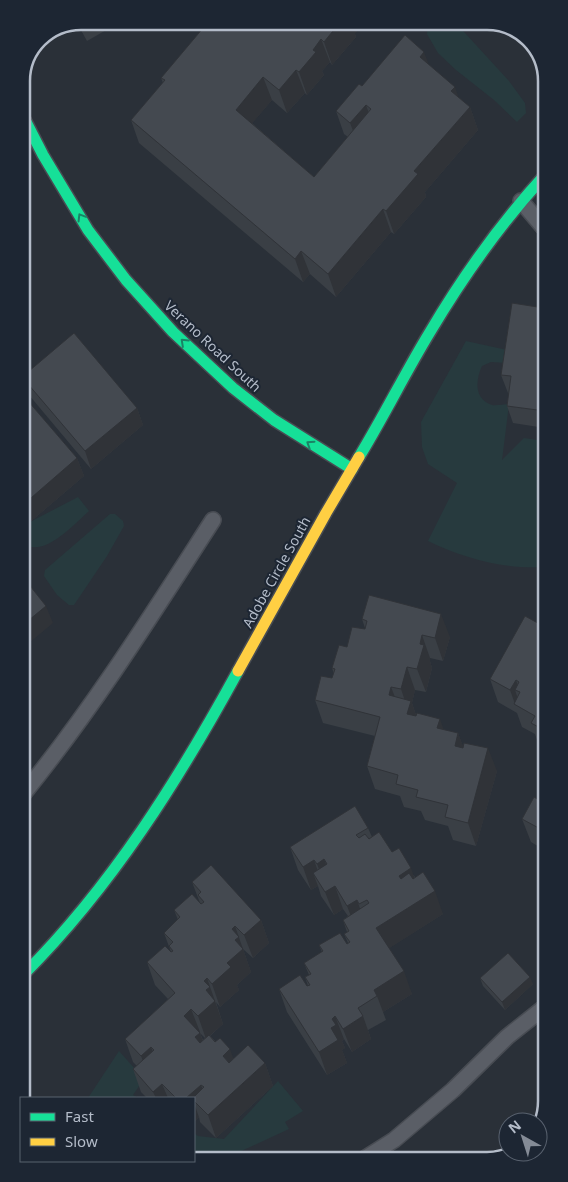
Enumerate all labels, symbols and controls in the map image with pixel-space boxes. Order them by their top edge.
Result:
one-way arrow [77,214,87,223]
street label: Verano Road South [160,296,266,396]
one-way arrow [180,339,189,348]
one-way arrow [307,440,316,450]
street label: Adobe Circle South [238,513,314,631]
legend [20,1097,195,1162]
text: Fast [65,1106,94,1126]
north arrow [498,1112,548,1162]
text: N [504,1116,525,1137]
text: Slow [65,1131,98,1151]

